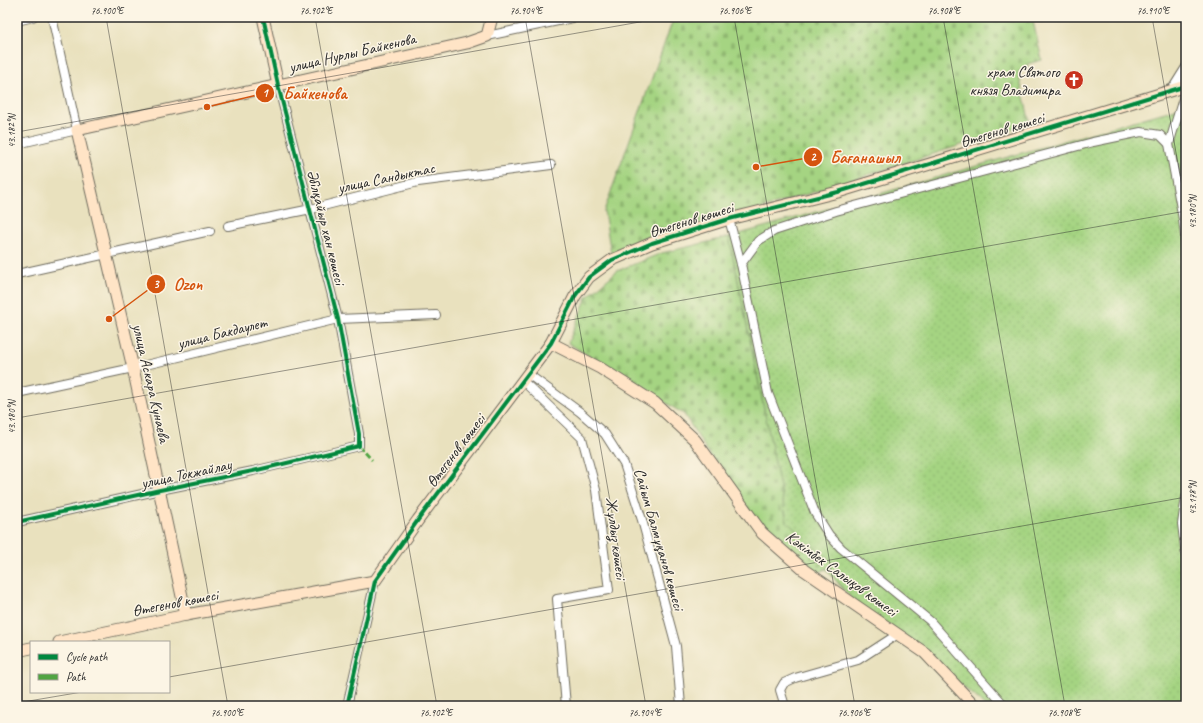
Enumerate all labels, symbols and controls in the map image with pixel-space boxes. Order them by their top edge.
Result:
text: 76.900°E [91,4,125,17]
text: 76.902°E [300,4,334,17]
text: 76.904°E [510,4,544,17]
text: 76.906°E [719,4,753,17]
text: 76.908°E [928,4,962,17]
text: 76.910°E [1137,4,1171,17]
street label: улица Нурлы Байкенова [286,28,419,78]
place label: храм Святого князя Владимира [970,62,1061,100]
church icon: храм Святого князя Владимира [1063,69,1085,91]
callout: Байкенова [255,79,355,108]
text: Байкенова [283,83,348,104]
text: 1 [262,85,269,101]
street label: Өтегенов көшесі [958,107,1049,152]
text: 43.182°N [5,112,18,148]
callout: Бағанашыл [803,143,908,172]
text: Бағанашыл [830,147,901,168]
text: 2 [810,149,817,165]
street label: улица Сандыктас [335,158,438,198]
street label: Әбілқайыр хан көшесі [302,168,350,289]
text: 43.180°N [1186,193,1199,229]
street label: Өтегенов көшесі [647,197,738,242]
callout: Ozon [146,269,210,298]
text: Ozon [174,274,203,295]
text: 3 [153,276,160,292]
street label: улица Бакдаулет [174,312,270,354]
street label: улица Аскара Кунаева [127,321,175,446]
text: 43.180°N [5,398,18,434]
street label: Өтегенов көшесі [422,408,491,491]
street label: улица Токжайлау [138,454,235,494]
street label: Сайым Балмұқанов көшесі [629,466,689,614]
text: 43.178°N [1186,479,1199,515]
street label: Жұлдыз көшесі [601,496,631,582]
street label: Кәкімбек Салықов көшесі [782,527,903,622]
street label: Өтегенов көшесі [131,585,222,621]
legend [30,641,170,693]
text: Cycle path [66,649,108,665]
text: Path [66,669,86,685]
text: 76.900°E [211,706,245,719]
text: 76.902°E [420,706,454,719]
text: 76.904°E [629,706,663,719]
text: 76.906°E [838,706,872,719]
text: 76.908°E [1048,706,1082,719]

